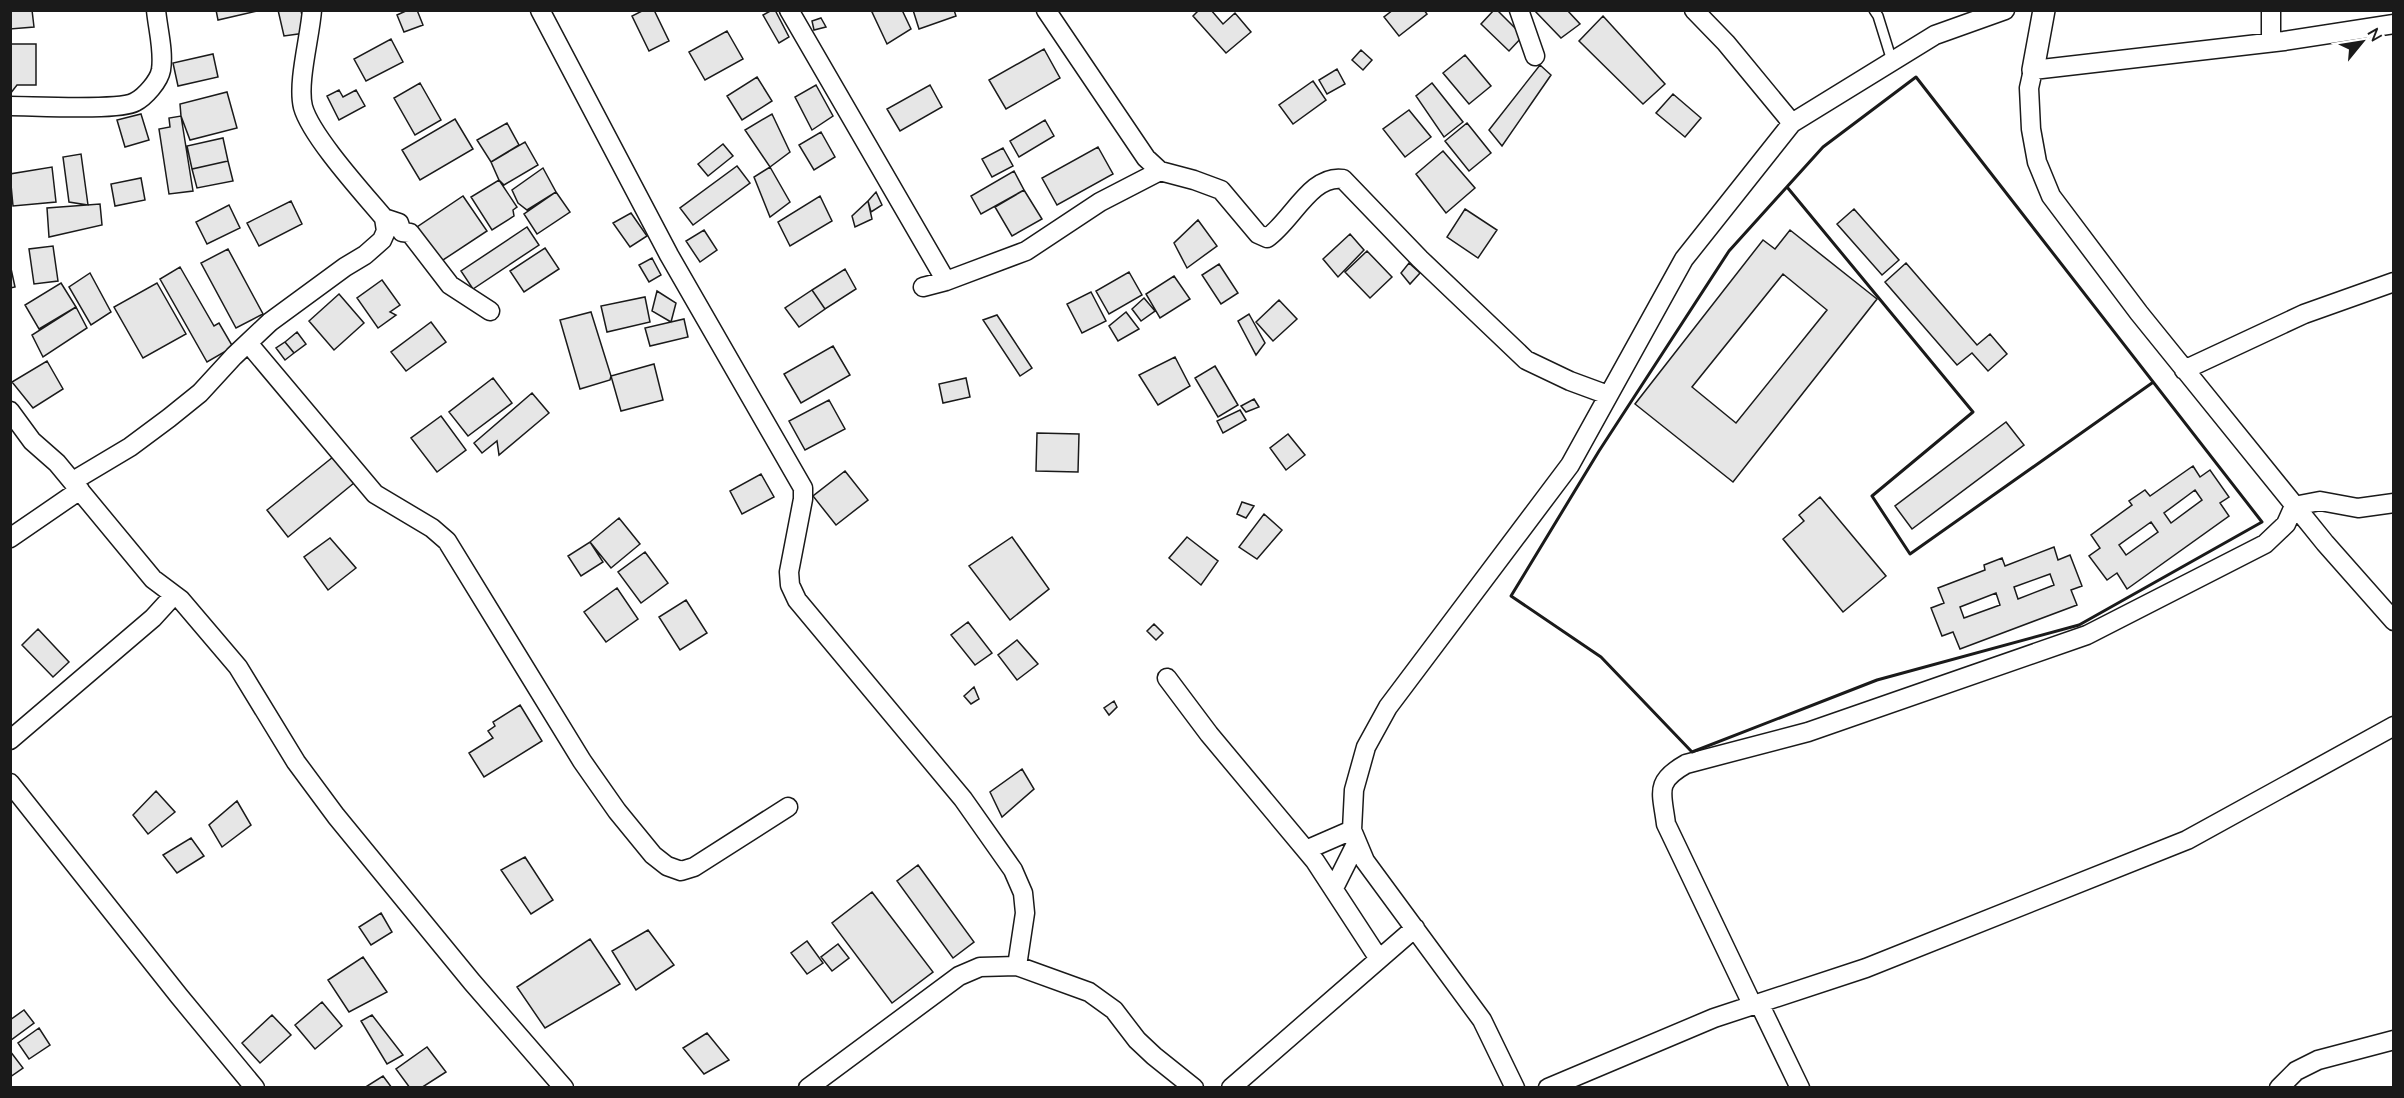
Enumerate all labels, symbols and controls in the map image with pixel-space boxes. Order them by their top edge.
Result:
north arrow [2332,12,2392,72]
text: N [2364,24,2387,44]

